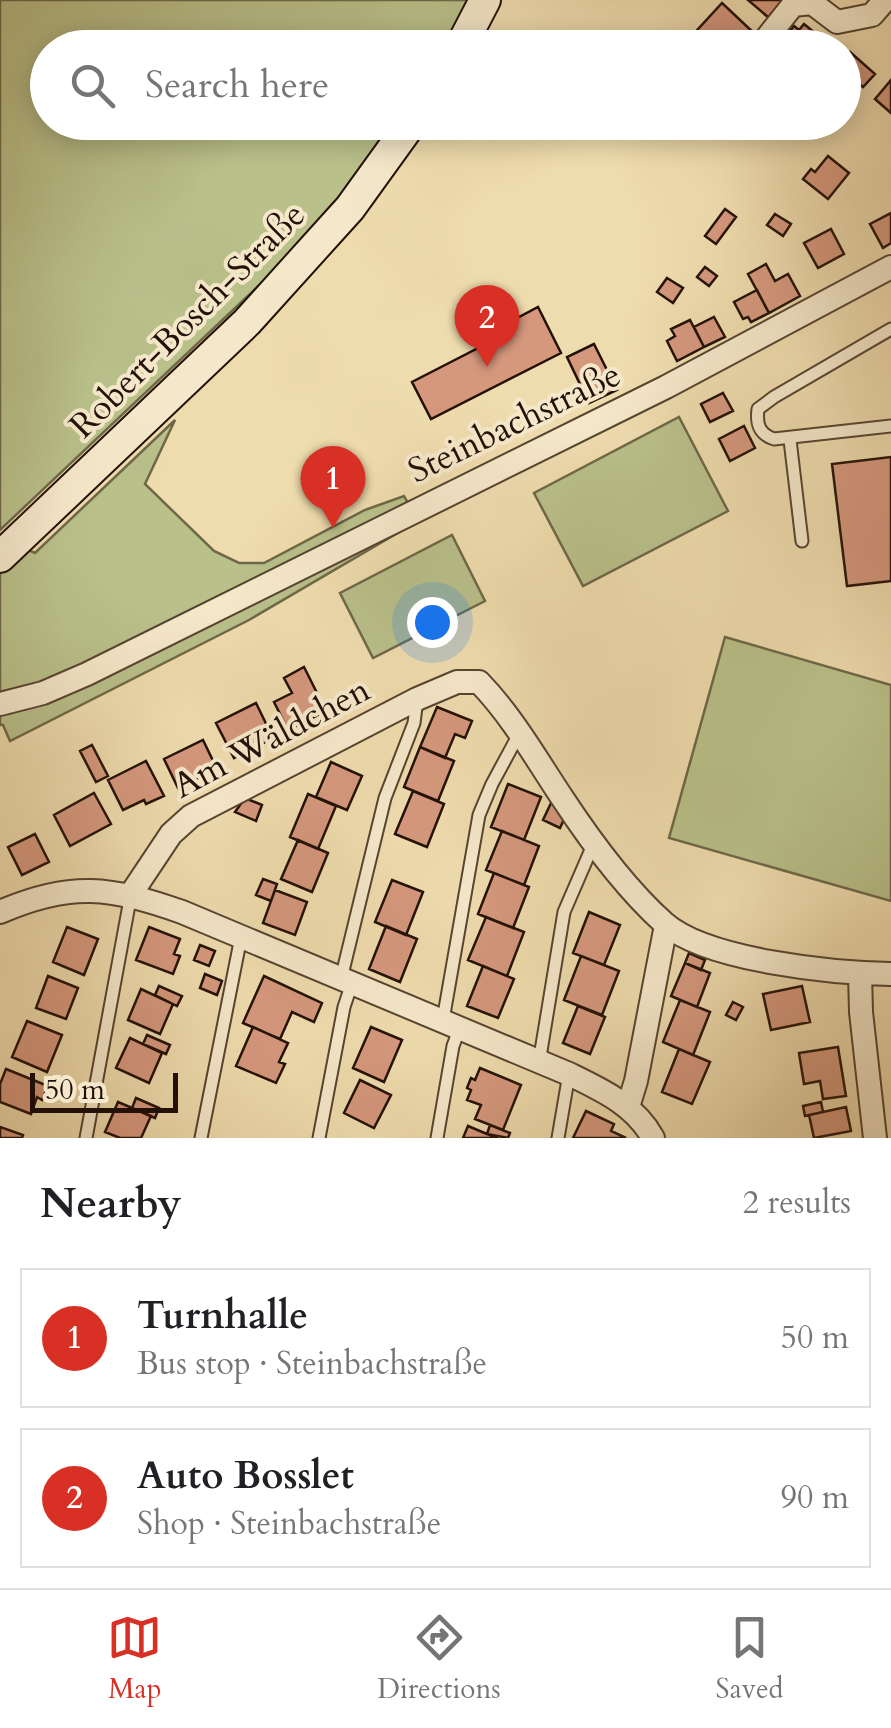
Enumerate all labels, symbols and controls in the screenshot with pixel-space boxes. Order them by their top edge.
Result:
search box [30,30,861,140]
icon: search [65,58,120,113]
text: Search here [145,59,329,111]
street label: Robert-Bosch-Straße [59,192,316,449]
pin: 2 [454,284,520,367]
street label: Steinbachstraße [400,351,629,495]
pin: 1 [300,446,366,528]
your location [407,597,458,648]
street label: Am Wäldchen [165,666,378,810]
scale bar [30,1068,178,1112]
text: 50 m [45,1071,105,1109]
text: Nearby [40,1175,182,1232]
text: 2 results [743,1181,851,1225]
text: Turnhalle [137,1290,308,1342]
text: 1 [66,1316,83,1360]
text: 50 m [781,1316,849,1360]
text: Bus stop · Steinbachstraße [137,1342,487,1386]
text: Auto Bosslet [137,1450,354,1502]
text: 2 [66,1476,83,1520]
text: 90 m [781,1476,849,1520]
text: Shop · Steinbachstraße [137,1502,441,1546]
tab: Map [107,1610,162,1708]
tab: Directions [377,1610,501,1708]
tab: Saved [716,1610,784,1708]

